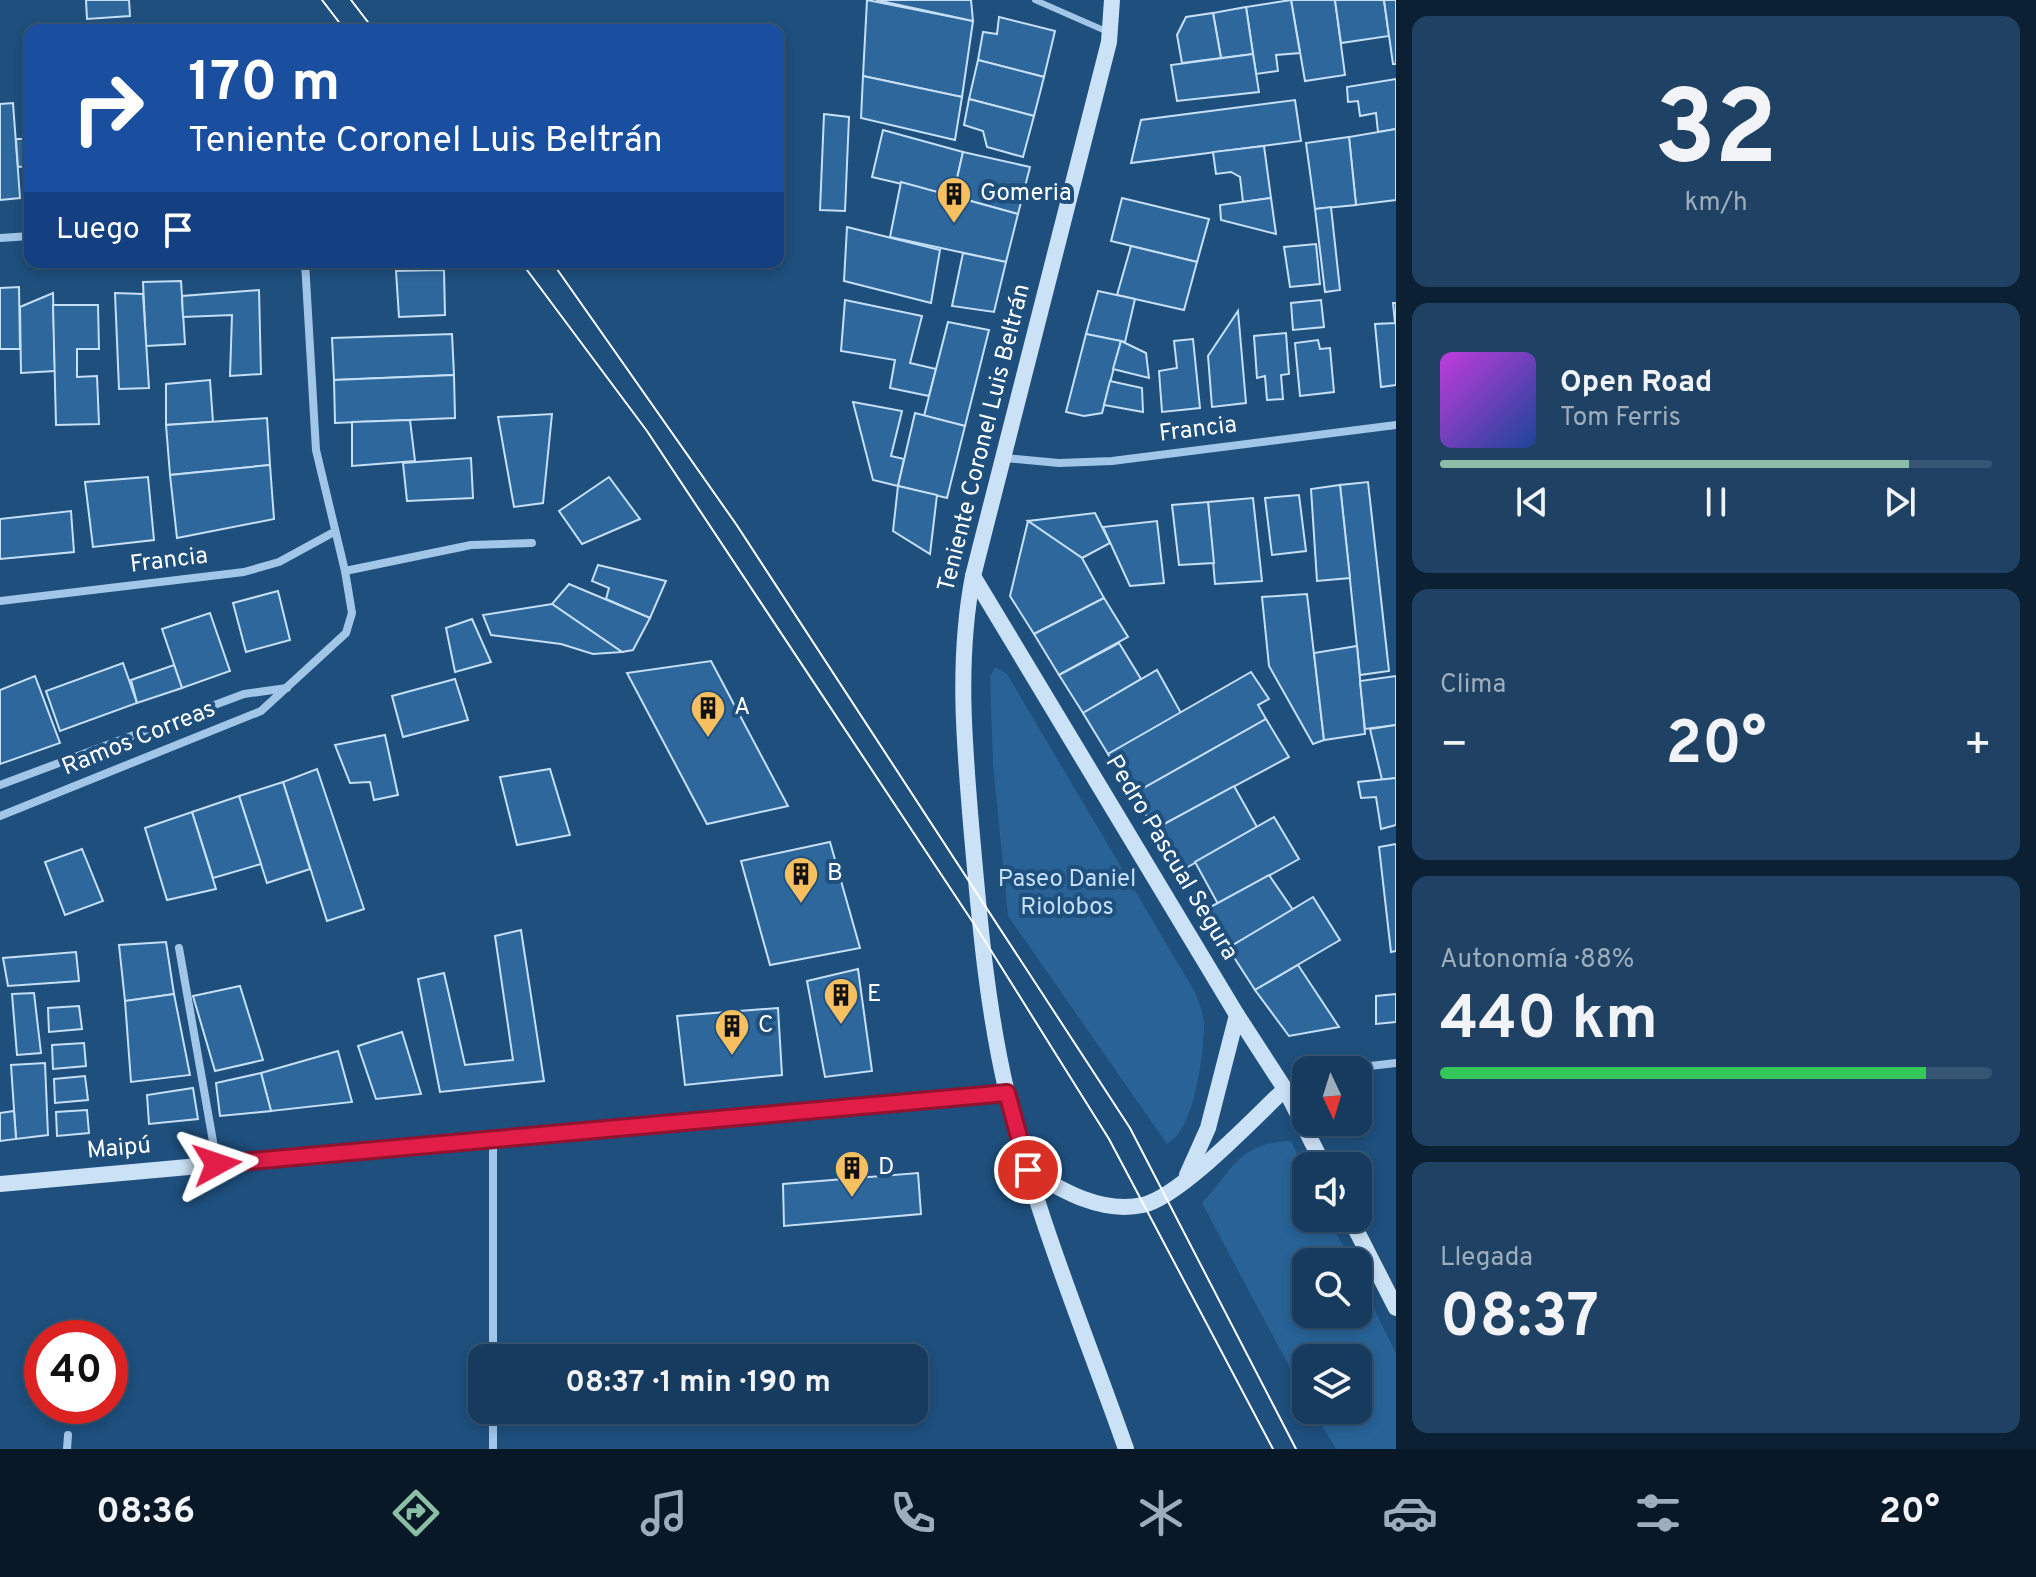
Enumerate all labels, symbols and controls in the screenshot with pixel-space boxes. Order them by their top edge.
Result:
text: 170 m [188,50,340,120]
icon: right [56,56,160,160]
text: 32 [1654,69,1778,201]
text: Teniente Coronel Luis Beltrán [188,119,663,165]
building icon: Gomeria [935,175,973,225]
place label: Gomeria [980,179,1072,209]
text: km/h [1684,187,1748,220]
icon: arrive [156,208,200,252]
text: Luego [56,212,140,249]
street label: Teniente Coronel Luis Beltrán [932,281,1038,595]
text: Open Road [1560,365,1712,402]
text: Tom Ferris [1560,402,1681,435]
street label: Francia [1157,410,1239,450]
icon: previous [1510,480,1554,524]
icon: pause [1694,480,1738,524]
icon: next [1878,480,1922,524]
street label: Francia [128,541,210,581]
text: Clima [1440,669,1506,702]
building icon: A [689,689,727,739]
place label: A [734,693,750,723]
street label: Ramos Correas [58,695,220,783]
text: 20° [1665,709,1767,785]
text: − [1440,719,1468,775]
text: + [1964,719,1992,775]
street label: Pedro Pascual Segura [1098,750,1244,966]
building icon: B [782,855,820,905]
place label: B [827,859,843,889]
park label: Paseo Daniel Riolobos [998,865,1136,923]
text: Autonomía · 88% [1440,944,1634,977]
building icon: E [822,976,860,1026]
place label: E [867,980,881,1010]
text: 440 km [1440,984,1658,1060]
building icon: C [713,1007,751,1057]
place label: C [758,1011,774,1041]
north arrow [1292,1056,1372,1136]
map controls [1292,1056,1372,1424]
position arrow [175,1122,259,1206]
street label: Maipú [86,1131,152,1167]
pin [994,1136,1062,1204]
icon: arrive [1006,1148,1050,1192]
building icon: D [833,1149,871,1199]
button: sound [1292,1152,1372,1232]
place label: D [878,1153,894,1183]
text: Llegada [1440,1242,1533,1275]
button: search [1292,1248,1372,1328]
text: 08:37 [1440,1282,1599,1358]
speed limit sign: 40 [24,1320,128,1424]
button: layers [1292,1344,1372,1424]
text: 08:37 · 1 min · 190 m [565,1365,831,1402]
icon: directions [388,1485,444,1541]
icon: music [636,1485,692,1541]
icon: phone [885,1485,941,1541]
icon: climate [1133,1485,1189,1541]
icon: car [1382,1485,1438,1541]
icon: filters [1630,1485,1686,1541]
text: 08:36 [96,1490,195,1536]
text: 20° [1879,1490,1940,1536]

